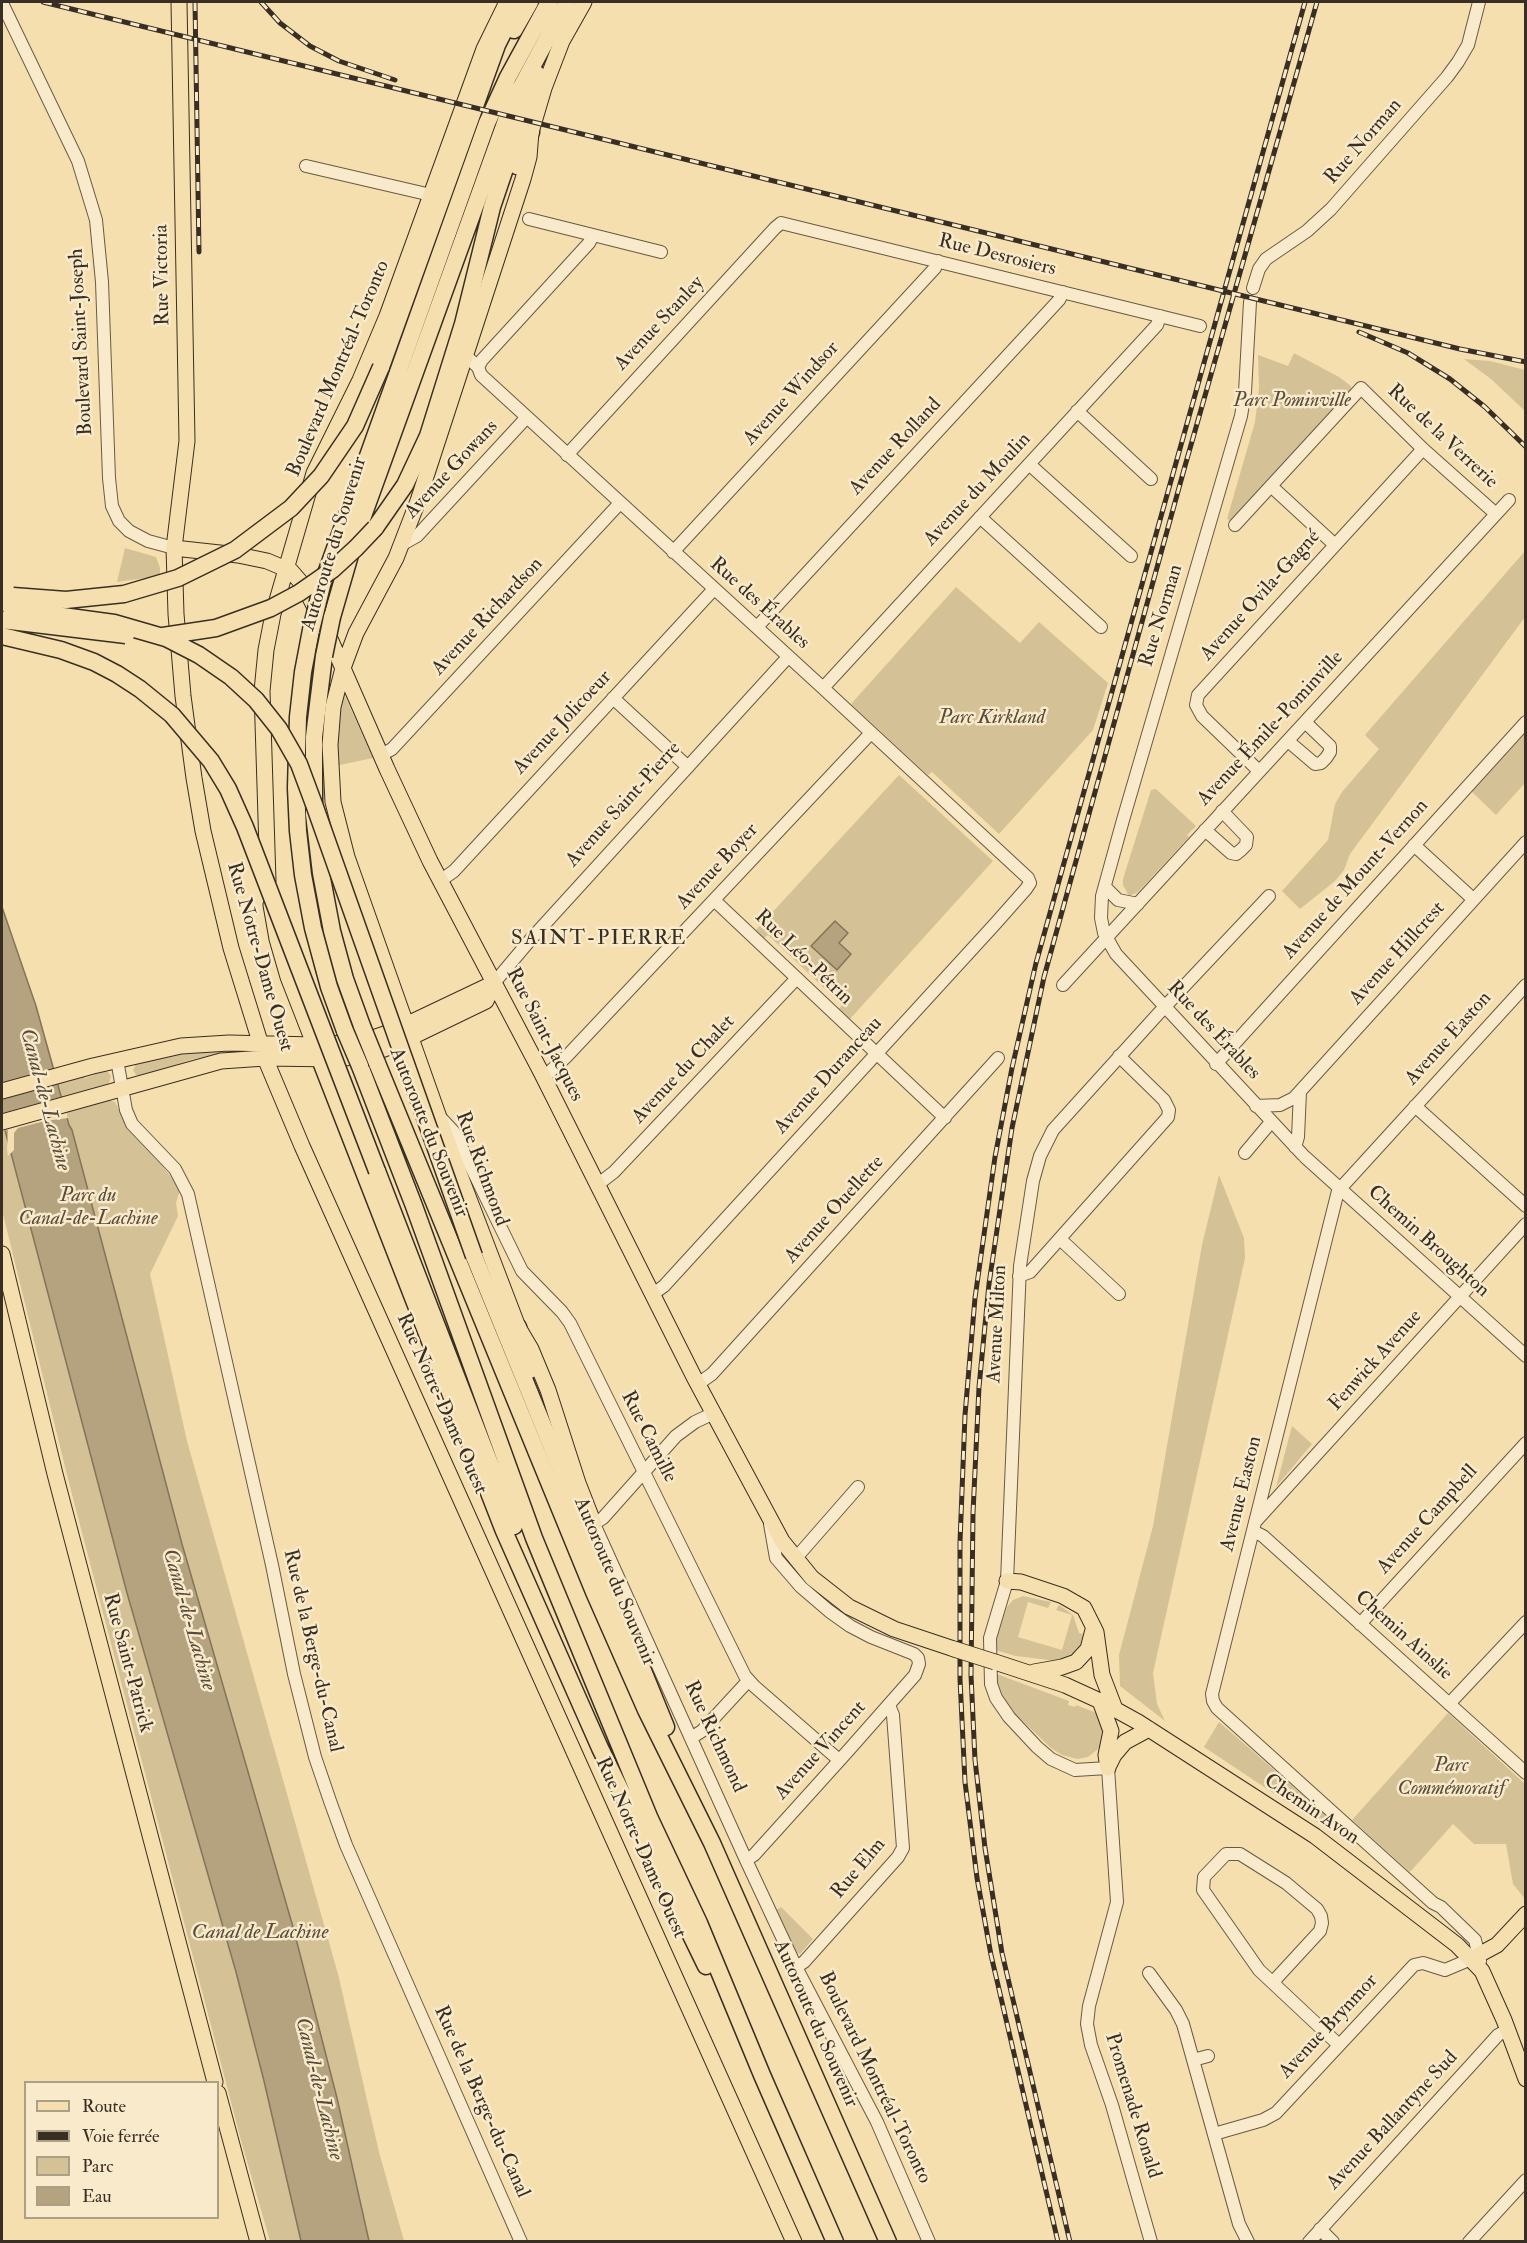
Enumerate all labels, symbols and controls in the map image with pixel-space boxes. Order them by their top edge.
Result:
street label: Rue Norman [1320,94,1408,190]
street label: Rue Victoria [150,224,176,326]
street label: Rue Desrosiers [936,230,1058,282]
street label: Boulevard Saint-Joseph [65,248,99,436]
street label: Boulevard Montréal-Toronto [283,257,395,481]
street label: Avenue Stanley [610,272,710,376]
street label: Avenue Windsor [739,337,845,451]
street label: Rue de la Verrerie [1382,380,1502,494]
park label: Parc Pominville [1233,390,1351,414]
street label: Avenue Rolland [845,393,947,501]
street label: Avenue Gowans [400,416,504,524]
street label: Avenue du Moulin [919,428,1037,552]
street label: Autoroute du Souvenir [297,454,373,634]
street label: Avenue Ovila-Gagné [1196,526,1326,666]
street label: Avenue Richardson [427,553,549,681]
street label: Rue des Érables [704,553,814,655]
street label: Rue Norman [1135,562,1189,670]
street label: Avenue Émile-Pominville [1193,646,1349,812]
street label: Avenue Jolicoeur [509,666,617,780]
park label: Parc Kirkland [939,707,1045,731]
street label: Avenue Saint-Pierre [561,737,687,873]
street label: Avenue de Mount-Vernon [1278,795,1434,965]
street label: Avenue Boyer [672,819,764,915]
street label: Rue Notre-Dame Ouest [221,860,297,1054]
street label: Avenue Hillcrest [1345,897,1451,1011]
street label: Rue Léo-Pétrin [749,905,857,1011]
district label: SAINT-PIERRE [511,926,687,952]
street label: Rue Saint-Jacques [500,964,588,1106]
street label: Rue des Érables [1161,977,1265,1085]
street label: Avenue Easton [1401,987,1497,1091]
street label: Avenue du Chalet [628,1011,740,1129]
street label: Avenue Duranceau [770,1012,888,1140]
water label: Canal-de-Lachine [13,1026,75,1174]
street label: Autoroute du Souvenir [383,1045,473,1221]
street label: Rue Richmond [449,1108,513,1230]
street label: Avenue Ouellette [780,1151,890,1269]
street label: Chemin Broughton [1362,1181,1494,1303]
park label: Parc du Canal-de-Lachine [18,1185,158,1232]
street label: Avenue Milton [983,1264,1013,1384]
street label: Fenwick Avenue [1324,1305,1428,1417]
street label: Rue Notre-Dame Ouest [390,1310,492,1498]
street label: Rue Camille [615,1387,681,1487]
street label: Avenue Easton [1216,1434,1268,1554]
street label: Avenue Campbell [1373,1460,1483,1580]
street label: Autoroute du Souvenir [568,1494,660,1670]
water label: Canal-de-Lachine [156,1546,220,1694]
street label: Rue de la Berge-du-Canal [277,1547,347,1755]
street label: Chemin Ainslie [1349,1586,1457,1686]
street label: Rue Saint-Patrick [97,1591,157,1735]
street label: Rue Richmond [678,1677,750,1797]
street label: Avenue Vincent [770,1697,872,1805]
street label: Rue Notre-Dame Ouest [589,1754,691,1942]
park label: Parc Commémoratif [1397,1755,1505,1802]
street label: Chemin Avon [1259,1769,1363,1851]
street label: Rue Elm [827,1834,891,1904]
water label: Canal de Lachine [192,1920,328,1946]
street label: Autoroute du Souvenir [767,1937,863,2111]
street label: Boulevard Montréal-Toronto [812,1968,936,2188]
street label: Avenue Brynmor [1274,1970,1384,2084]
street label: Rue de la Berge-du-Canal [428,2002,534,2202]
water label: Canal-de-Lachine [288,2015,348,2163]
street label: Promenade Ronald [1099,2031,1165,2181]
street label: Avenue Ballantyne Sud [1322,2046,1464,2196]
legend [24,2081,219,2219]
text: Route [82,2095,126,2118]
text: Voie ferrée [82,2125,160,2148]
text: Parc [82,2155,113,2178]
text: Eau [82,2185,112,2208]

